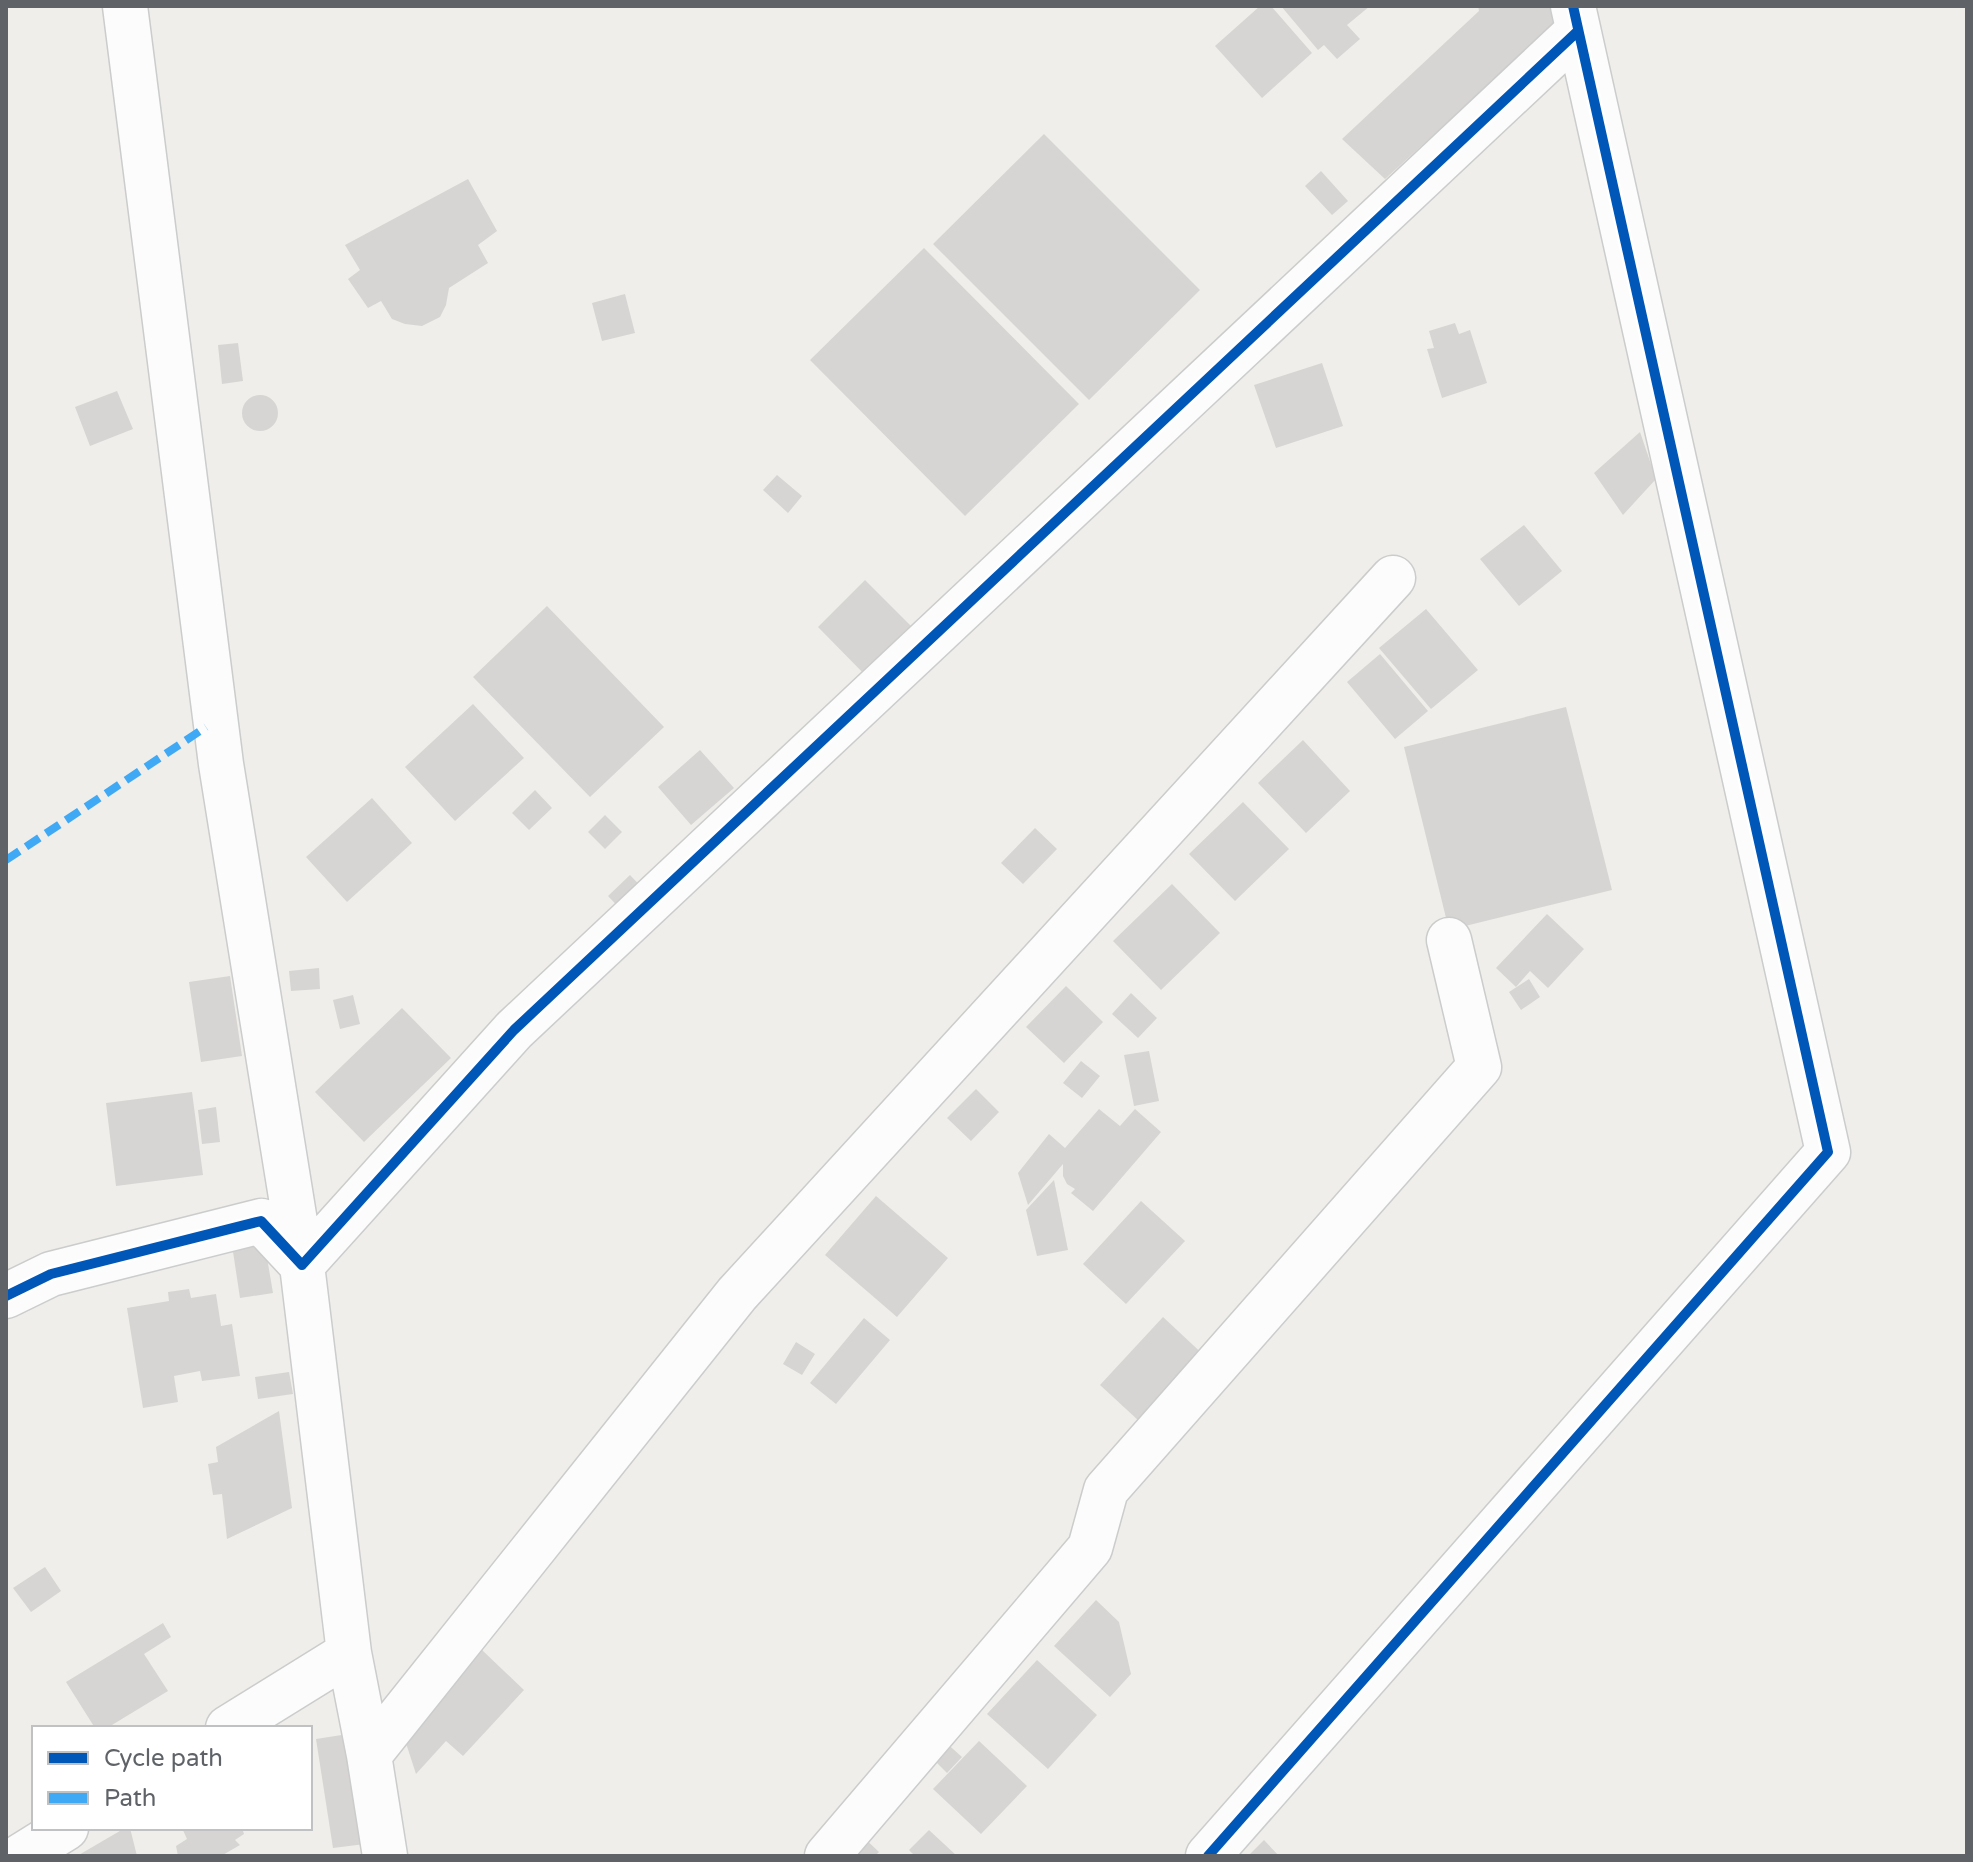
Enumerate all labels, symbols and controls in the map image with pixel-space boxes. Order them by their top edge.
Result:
legend [32,1726,312,1830]
text: Cycle path [104,1744,223,1773]
text: Path [104,1784,157,1813]

